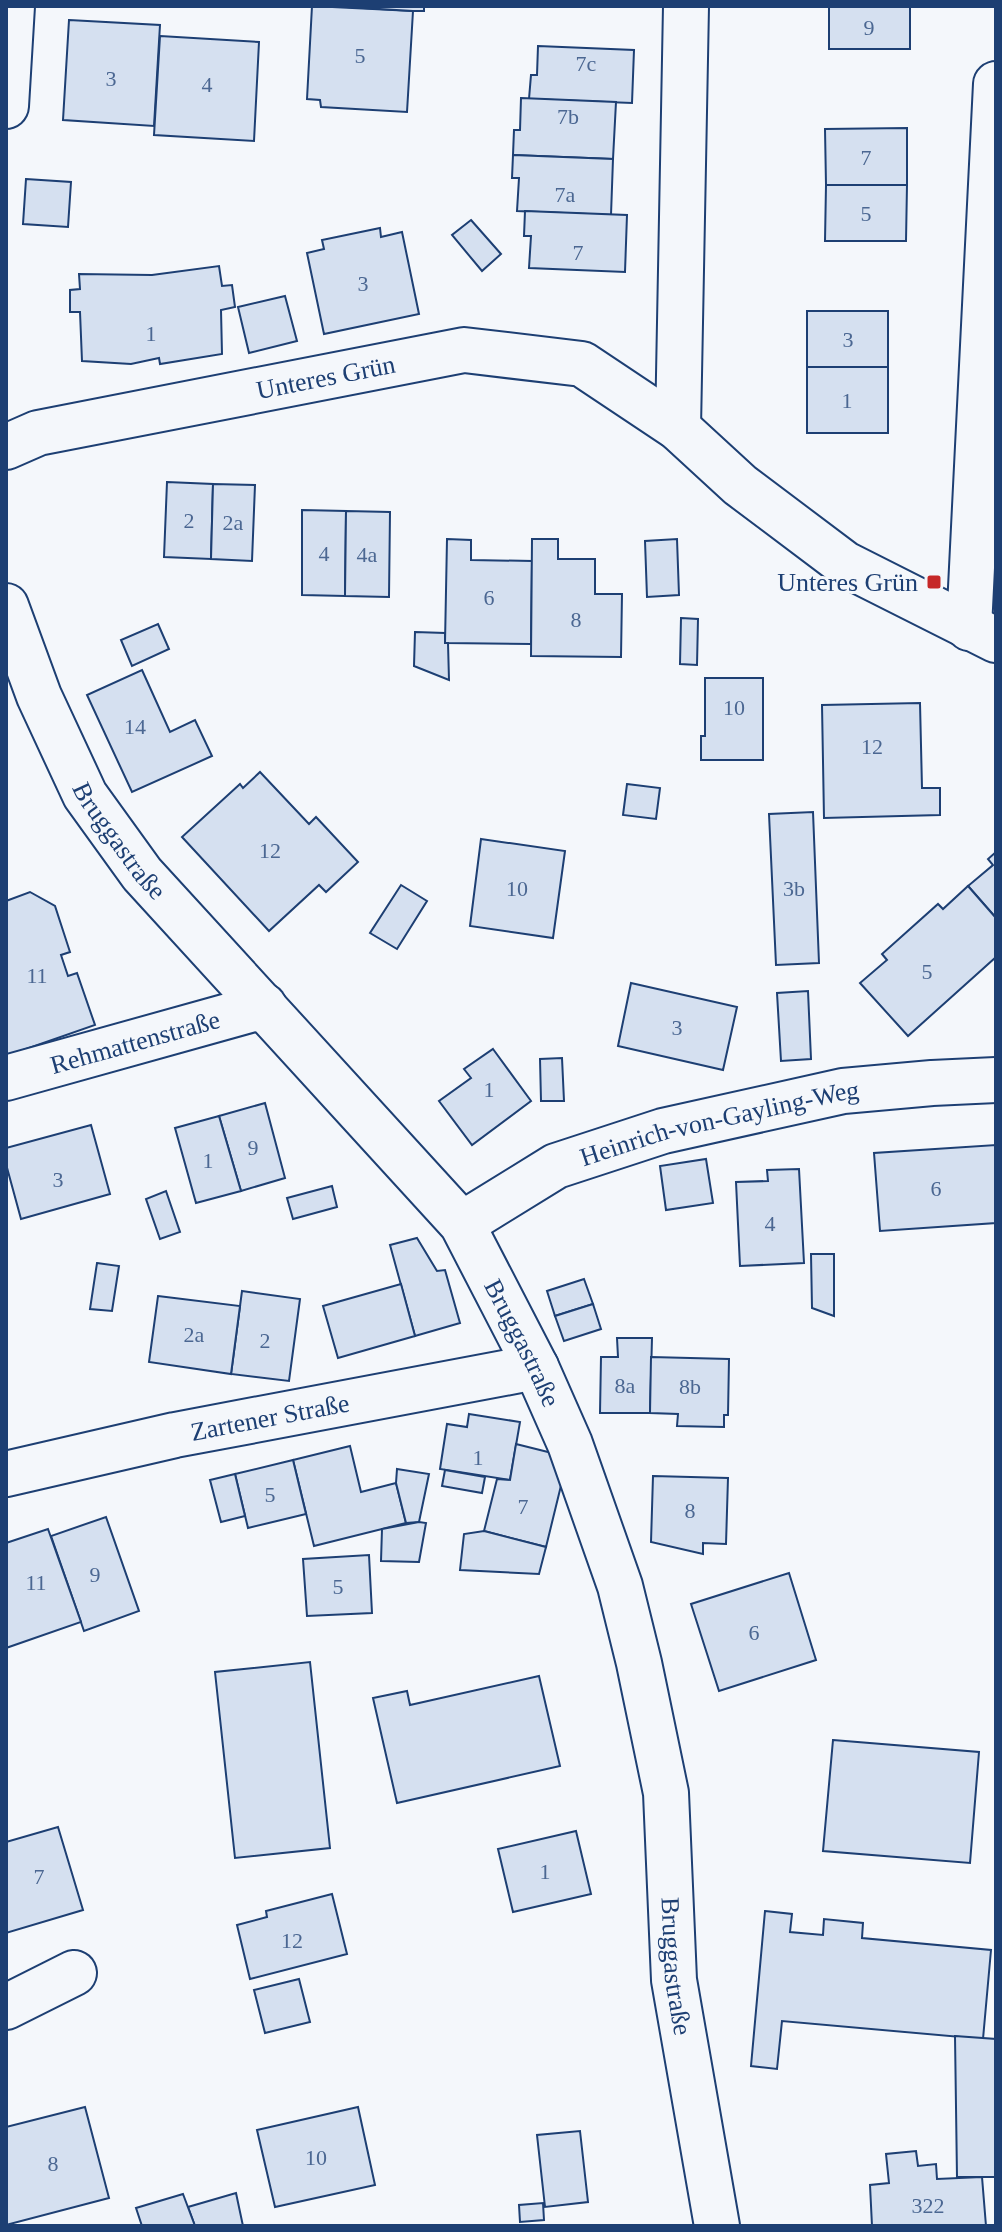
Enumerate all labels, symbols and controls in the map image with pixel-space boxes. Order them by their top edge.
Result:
house number: 9 [864,15,875,40]
house number: 5 [355,43,366,68]
house number: 7c [576,51,597,76]
house number: 3 [106,66,117,91]
house number: 4 [202,72,213,97]
house number: 7b [557,104,579,129]
house number: 7 [861,145,872,170]
house number: 7a [555,182,576,207]
house number: 5 [861,201,872,226]
house number: 7 [573,240,584,265]
house number: 3 [358,271,369,296]
house number: 1 [146,321,157,346]
house number: 3 [843,327,854,352]
street label: Unteres Grün [254,349,398,405]
house number: 1 [842,388,853,413]
house number: 2 [184,508,195,533]
house number: 2a [223,510,244,535]
house number: 4 [319,541,330,566]
house number: 4a [357,542,378,567]
place label: Unteres Grün [777,568,918,597]
marker: Unteres Grün [925,573,943,591]
house number: 6 [484,585,495,610]
house number: 8 [571,607,582,632]
house number: 10 [723,695,745,720]
house number: 14 [124,714,146,739]
house number: 12 [861,734,883,759]
street label: Bruggastraße [67,778,172,905]
house number: 12 [259,838,281,863]
house number: 10 [506,876,528,901]
house number: 3b [783,876,805,901]
house number: 5 [922,959,933,984]
house number: 11 [26,963,48,988]
street label: Rehmattenstraße [47,1005,223,1079]
house number: 3 [672,1015,683,1040]
street label: Heinrich-von-Gayling-Weg [576,1075,860,1172]
house number: 1 [484,1077,495,1102]
house number: 9 [248,1135,259,1160]
house number: 1 [203,1148,214,1173]
house number: 3 [53,1167,64,1192]
house number: 6 [931,1176,942,1201]
house number: 4 [765,1211,776,1236]
street label: Bruggastraße [479,1274,566,1411]
house number: 2a [184,1322,205,1347]
house number: 2 [260,1328,271,1353]
house number: 8a [615,1373,636,1398]
house number: 8b [679,1374,701,1399]
street label: Zartener Straße [188,1388,352,1446]
house number: 1 [473,1445,484,1470]
house number: 5 [265,1482,276,1507]
house number: 7 [518,1494,529,1519]
house number: 8 [685,1498,696,1523]
house number: 9 [90,1562,101,1587]
house number: 11 [25,1570,47,1595]
house number: 5 [333,1574,344,1599]
house number: 6 [749,1620,760,1645]
house number: 1 [540,1859,551,1884]
house number: 7 [34,1864,45,1889]
street label: Bruggastraße [656,1896,698,2037]
house number: 12 [281,1928,303,1953]
house number: 10 [305,2145,327,2170]
house number: 8 [48,2151,59,2176]
house number: 322 [912,2193,945,2218]

